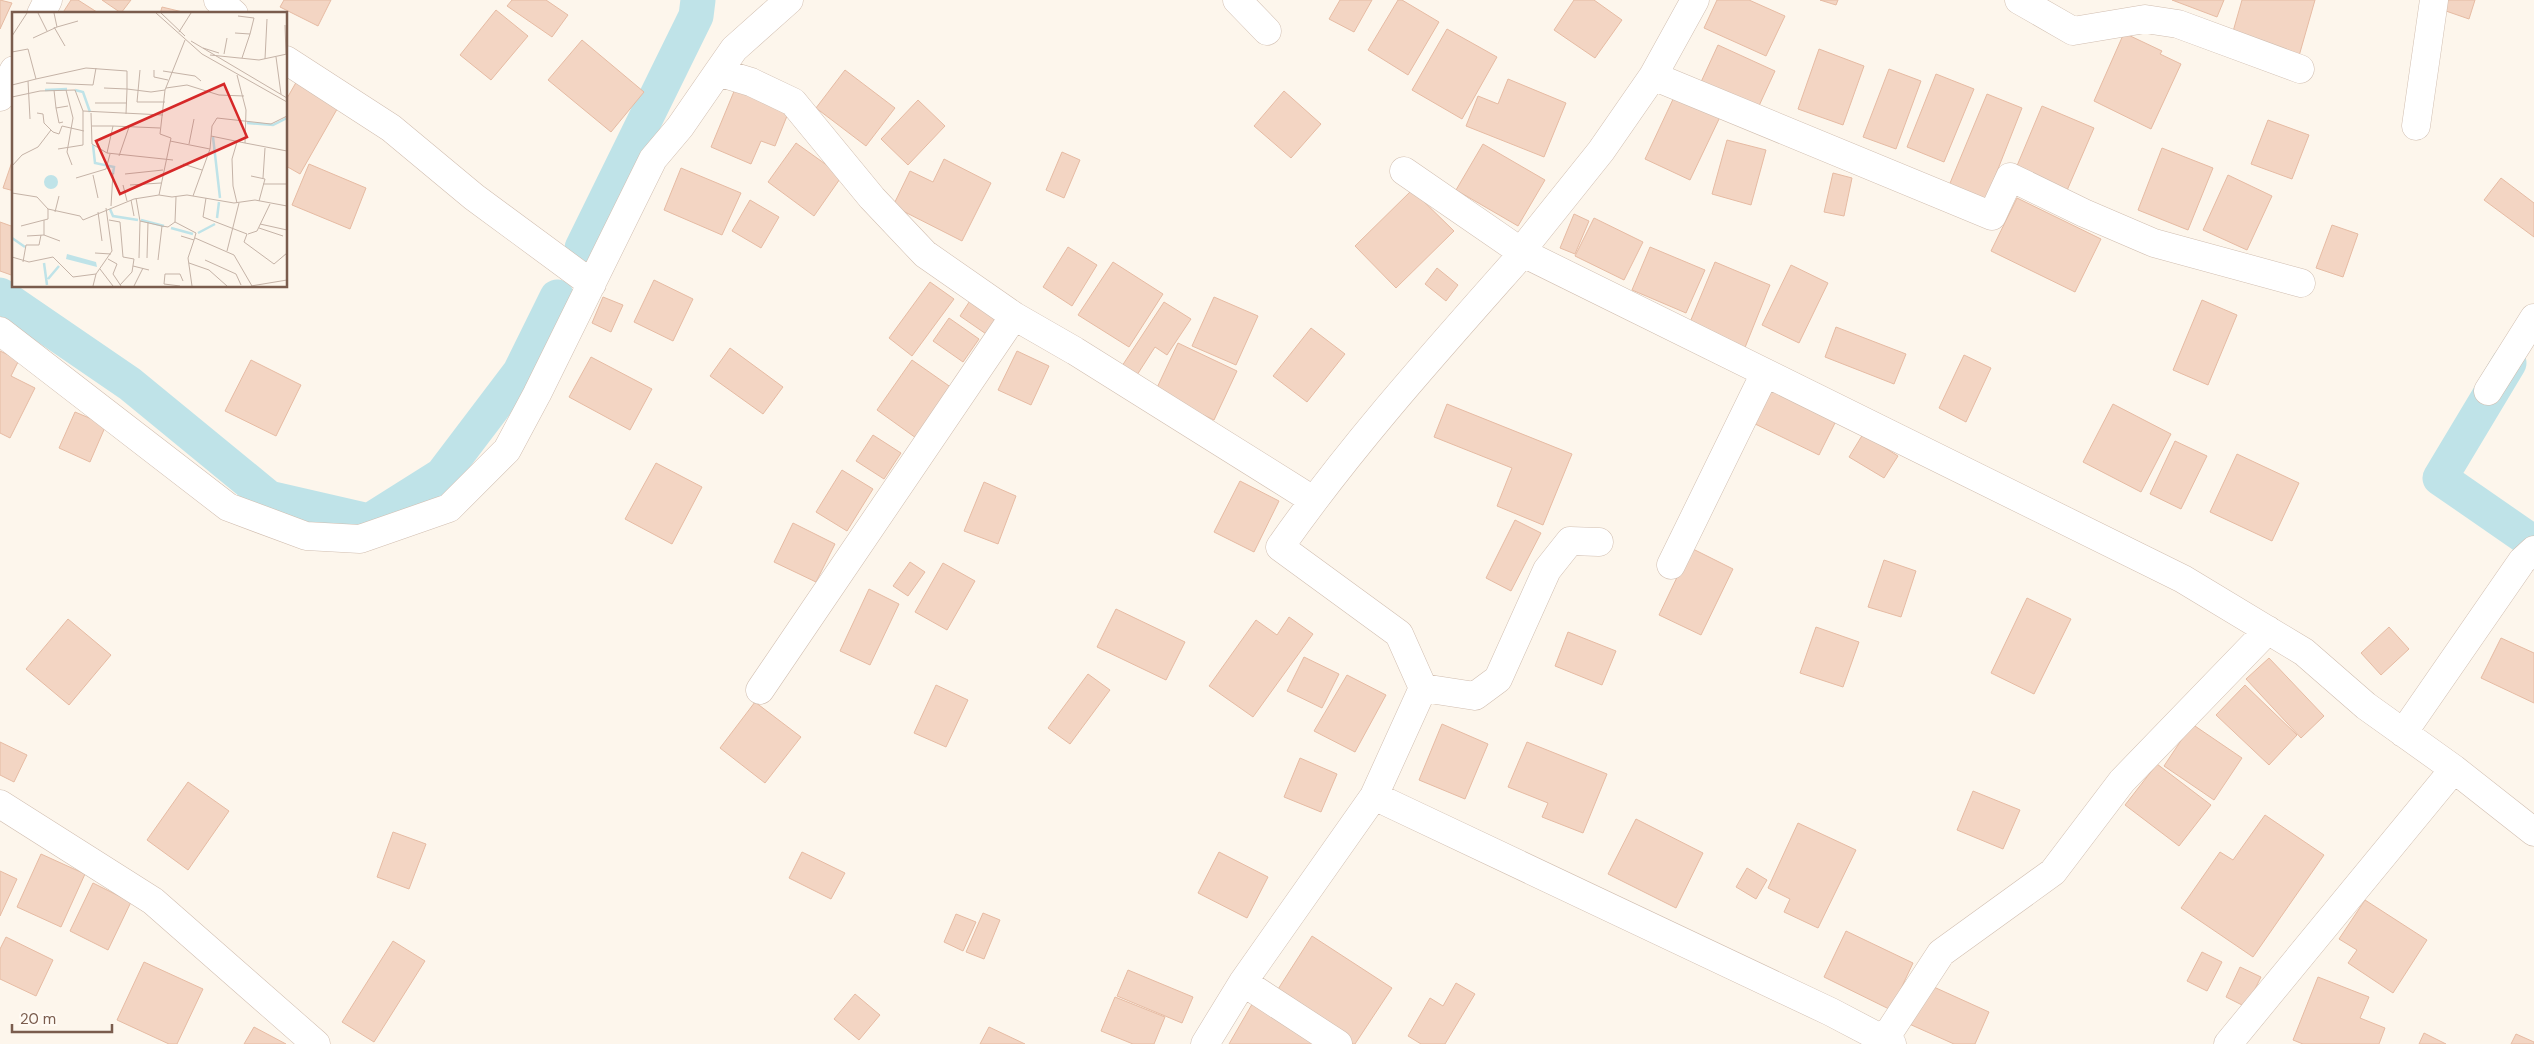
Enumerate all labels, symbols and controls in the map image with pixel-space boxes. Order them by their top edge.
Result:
inset map [12,12,288,288]
scale bar [12,1002,112,1034]
text: 20 m [20,1009,56,1029]

